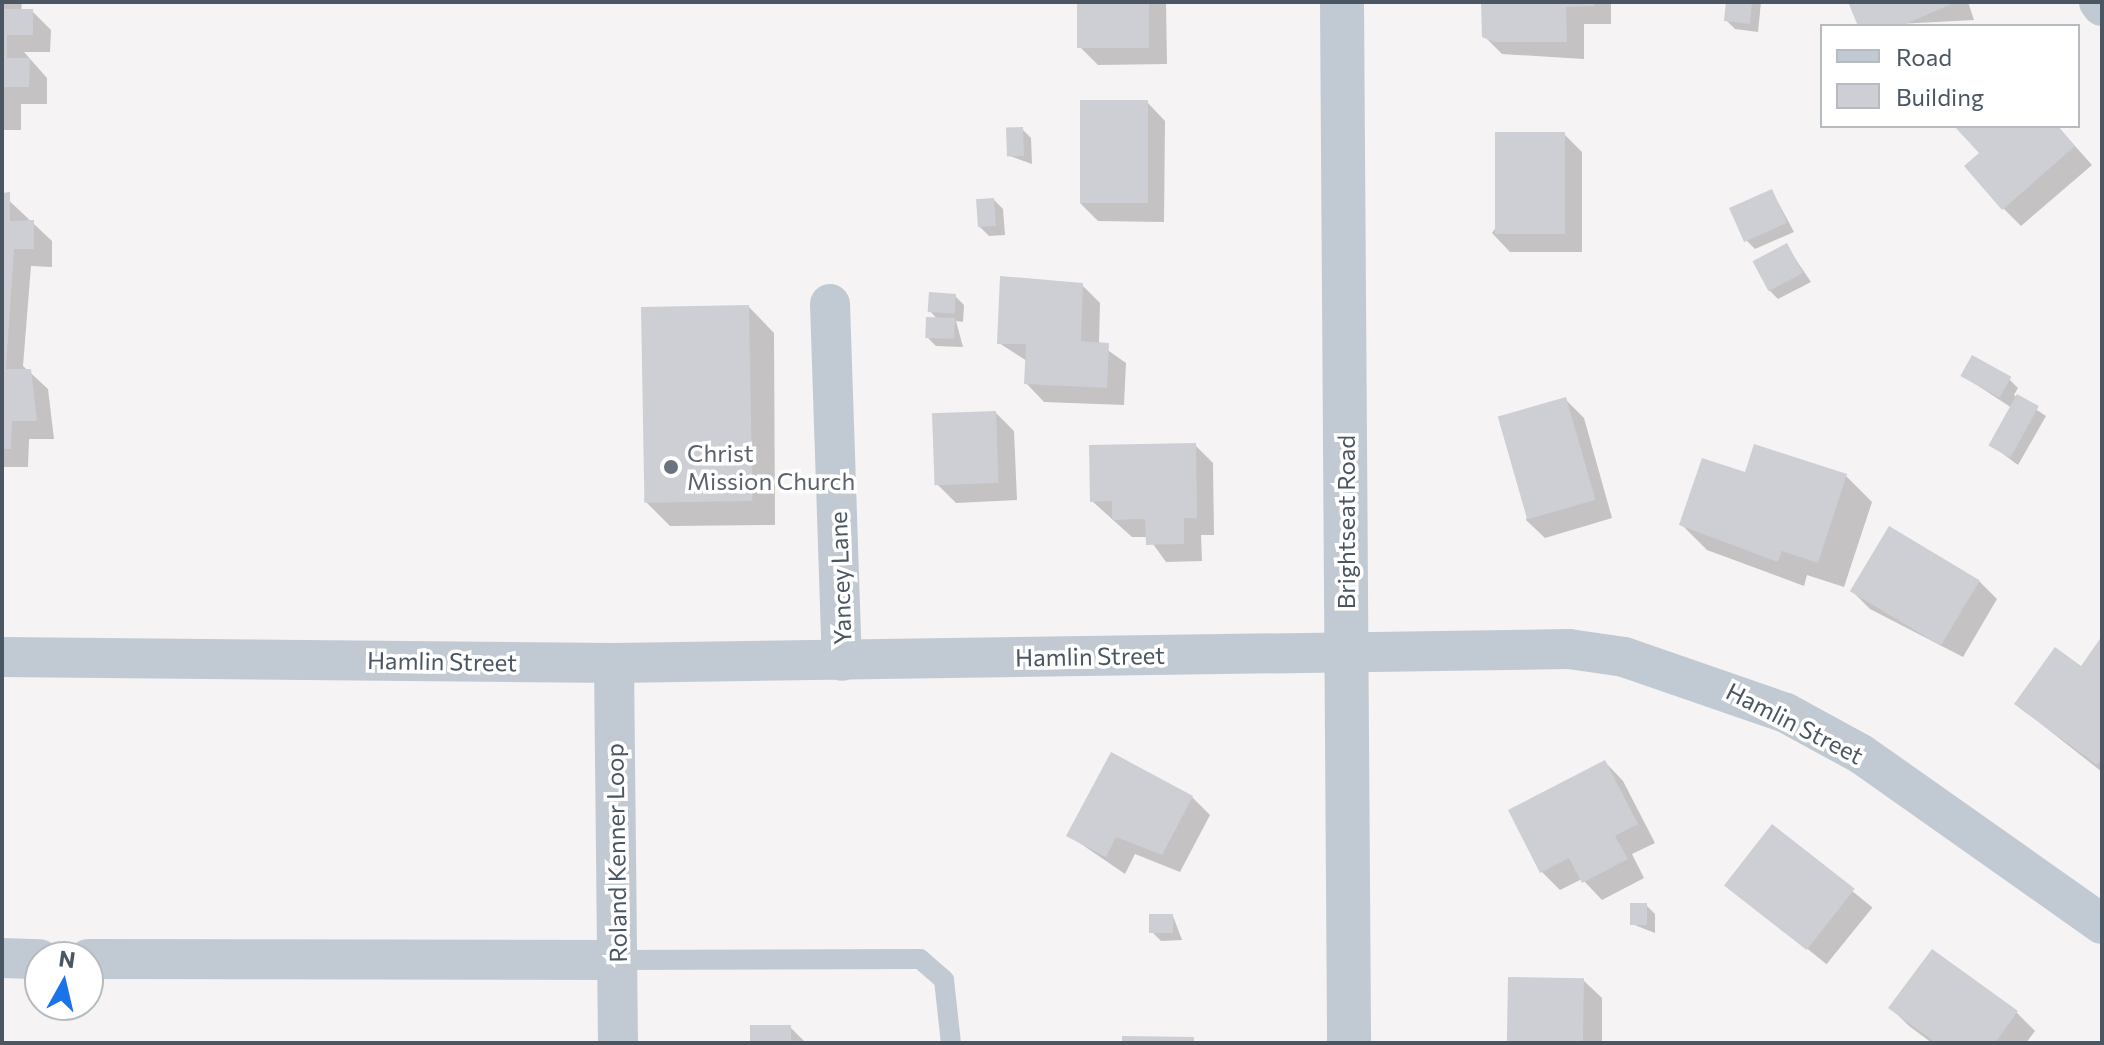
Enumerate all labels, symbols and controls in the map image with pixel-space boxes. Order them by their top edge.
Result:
legend [1820,24,2080,128]
text: Road [1896,42,1952,71]
text: Building [1896,82,1984,111]
street label: Brightseat Road [1332,435,1360,609]
place label: Christ Mission Church [687,439,855,495]
marker: Christ Mission Church [662,458,680,476]
street label: Yancey Lane [823,511,857,645]
street label: Hamlin Street [1015,640,1165,672]
street label: Hamlin Street [367,645,517,677]
street label: Hamlin Street [1722,676,1868,770]
street label: Roland Kenner Loop [600,743,632,963]
north arrow [24,941,104,1021]
text: N [57,944,77,973]

